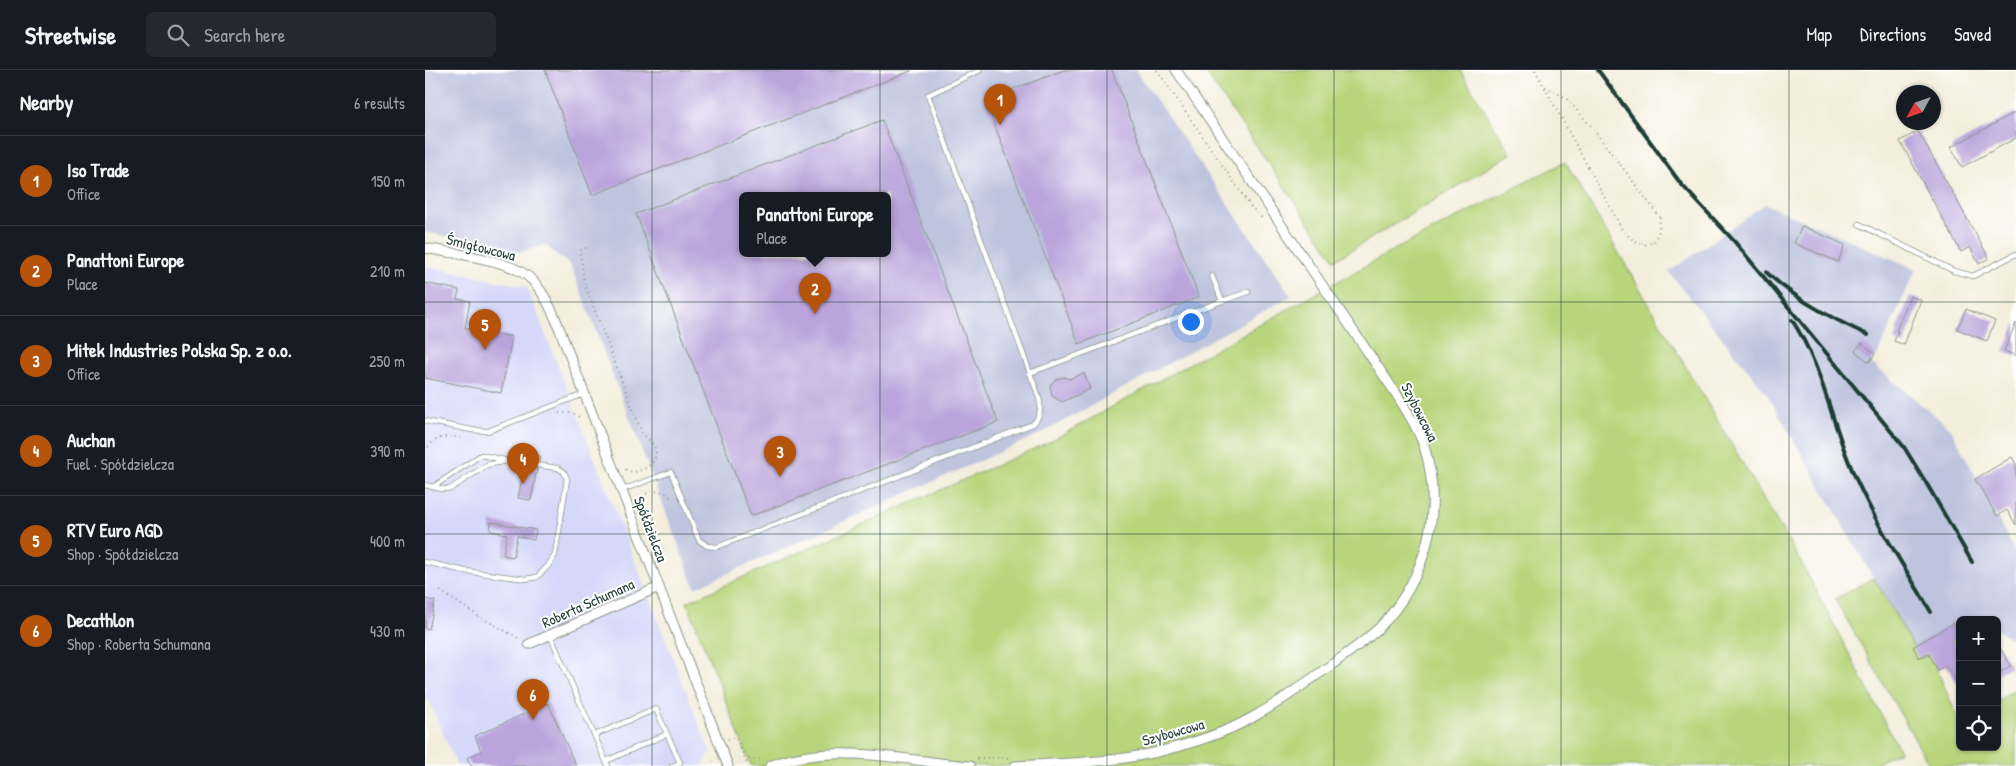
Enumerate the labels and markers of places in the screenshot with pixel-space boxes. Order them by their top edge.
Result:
pin: 1 [984,84,1016,125]
pin: 2 [799,273,831,314]
pin: 5 [469,309,501,350]
pin: 3 [764,436,796,477]
pin: 4 [507,443,539,484]
pin: 6 [517,679,549,720]

